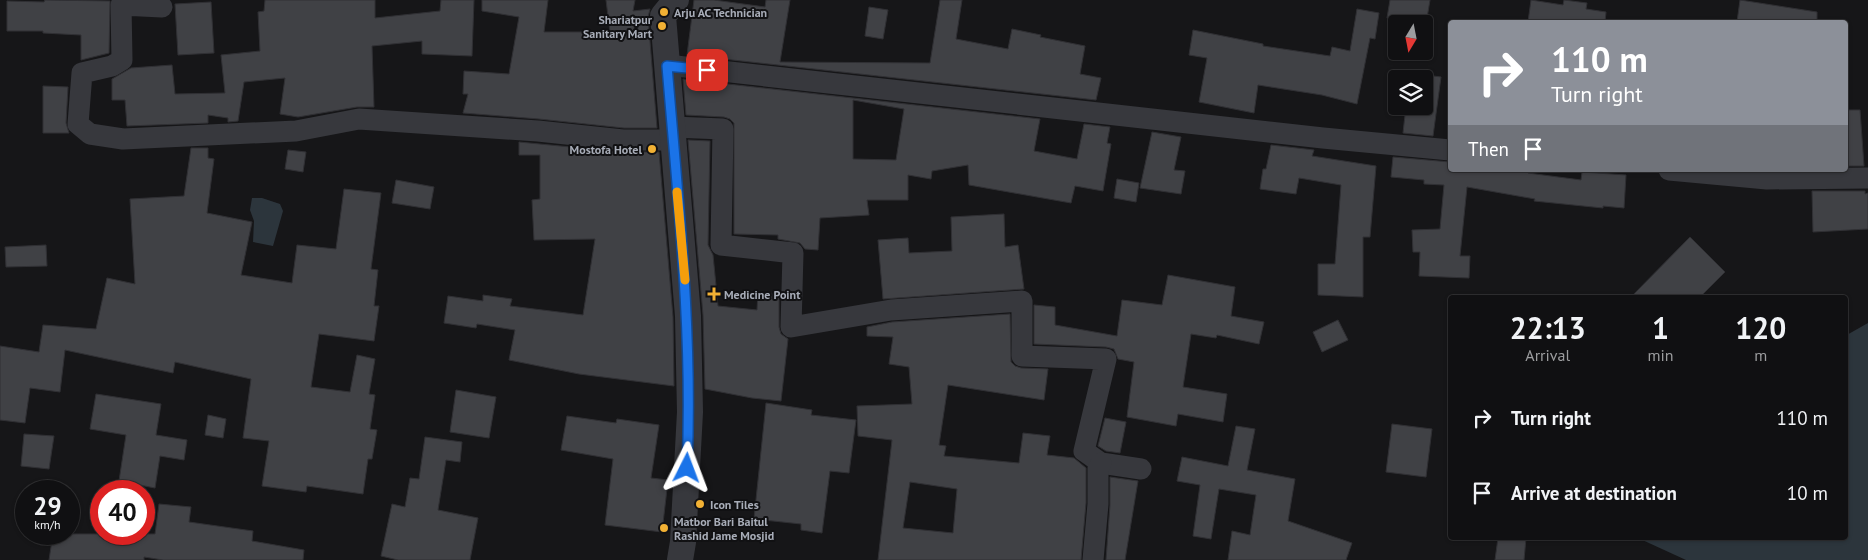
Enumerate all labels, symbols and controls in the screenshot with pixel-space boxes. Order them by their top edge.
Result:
place label: Arju AC Technician [674,5,767,20]
marker: Arju AC Technician [658,6,670,18]
place label: Shariatpur Sanitary Mart [583,12,653,41]
north arrow [1388,15,1432,60]
map controls [1388,15,1433,115]
marker: Shariatpur Sanitary Mart [656,20,668,32]
text: 110 m [1551,36,1648,82]
icon: right [1468,40,1533,105]
pin [686,49,728,91]
icon: arrive [693,56,721,84]
button: layers [1388,70,1433,115]
text: Turn right [1551,80,1643,108]
icon: arrive [1519,135,1547,163]
text: Then [1468,137,1509,161]
place label: Mostofa Hotel [570,142,642,157]
marker: Mostofa Hotel [646,143,658,155]
place label: Medicine Point [724,287,801,302]
marker: Medicine Point [708,288,720,300]
text: 22:13 [1510,308,1586,347]
text: 1 [1652,308,1669,347]
text: 120 [1735,308,1786,347]
text: Arrival [1525,345,1570,365]
text: min [1648,345,1674,365]
text: m [1754,345,1767,365]
icon: right [1468,404,1496,432]
text: Turn right [1511,406,1591,430]
text: 110 m [1776,406,1828,430]
position arrow [660,441,712,493]
icon: arrive [1468,479,1496,507]
speed limit sign: 40 [90,480,155,545]
text: Arrive at destination [1511,481,1677,505]
text: 10 m [1787,481,1828,505]
text: 29 [33,490,62,522]
place label: Icon Tiles [710,497,759,512]
marker: Icon Tiles [694,498,706,510]
place label: Matbor Bari Baitul Rashid Jame Mosjid [674,514,774,543]
text: km/h [34,517,61,532]
marker: Matbor Bari Baitul Rashid Jame Mosjid [658,522,670,534]

